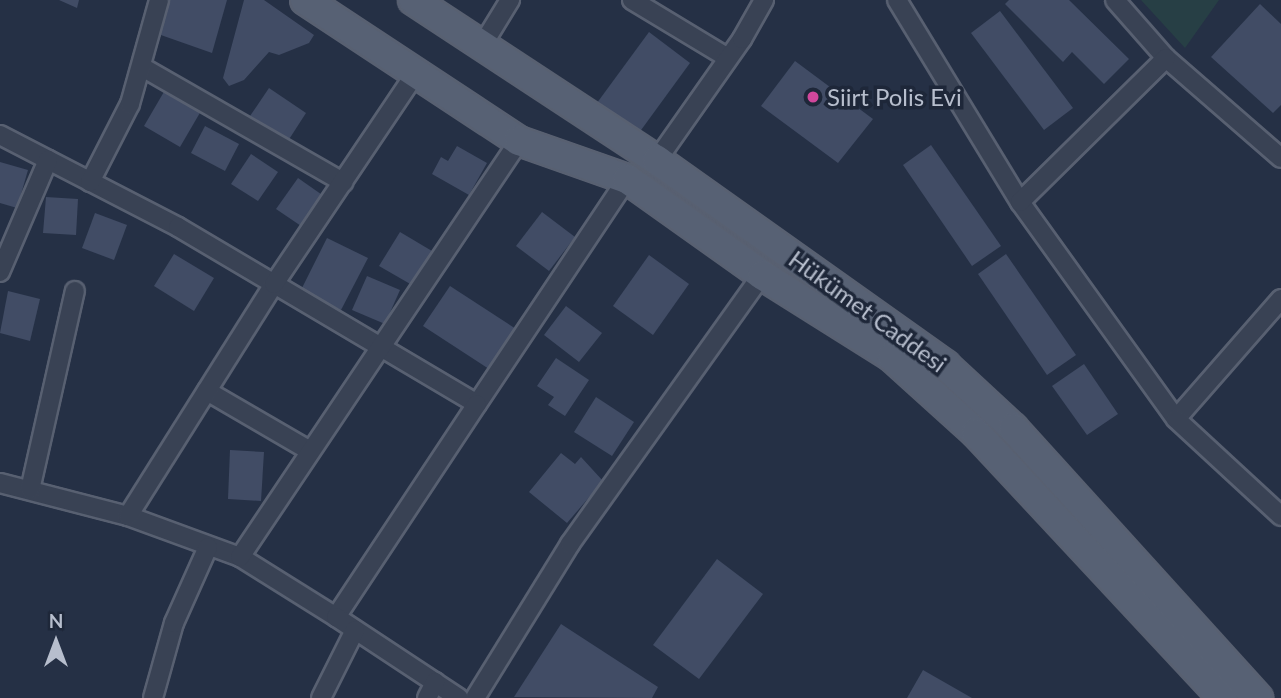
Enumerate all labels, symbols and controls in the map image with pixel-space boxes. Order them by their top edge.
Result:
place label: Siirt Polis Evi [827,83,962,111]
marker: Siirt Polis Evi [805,89,821,105]
street label: Hükümet Caddesi [784,244,952,378]
north arrow [21,607,91,677]
text: N [49,609,63,632]

